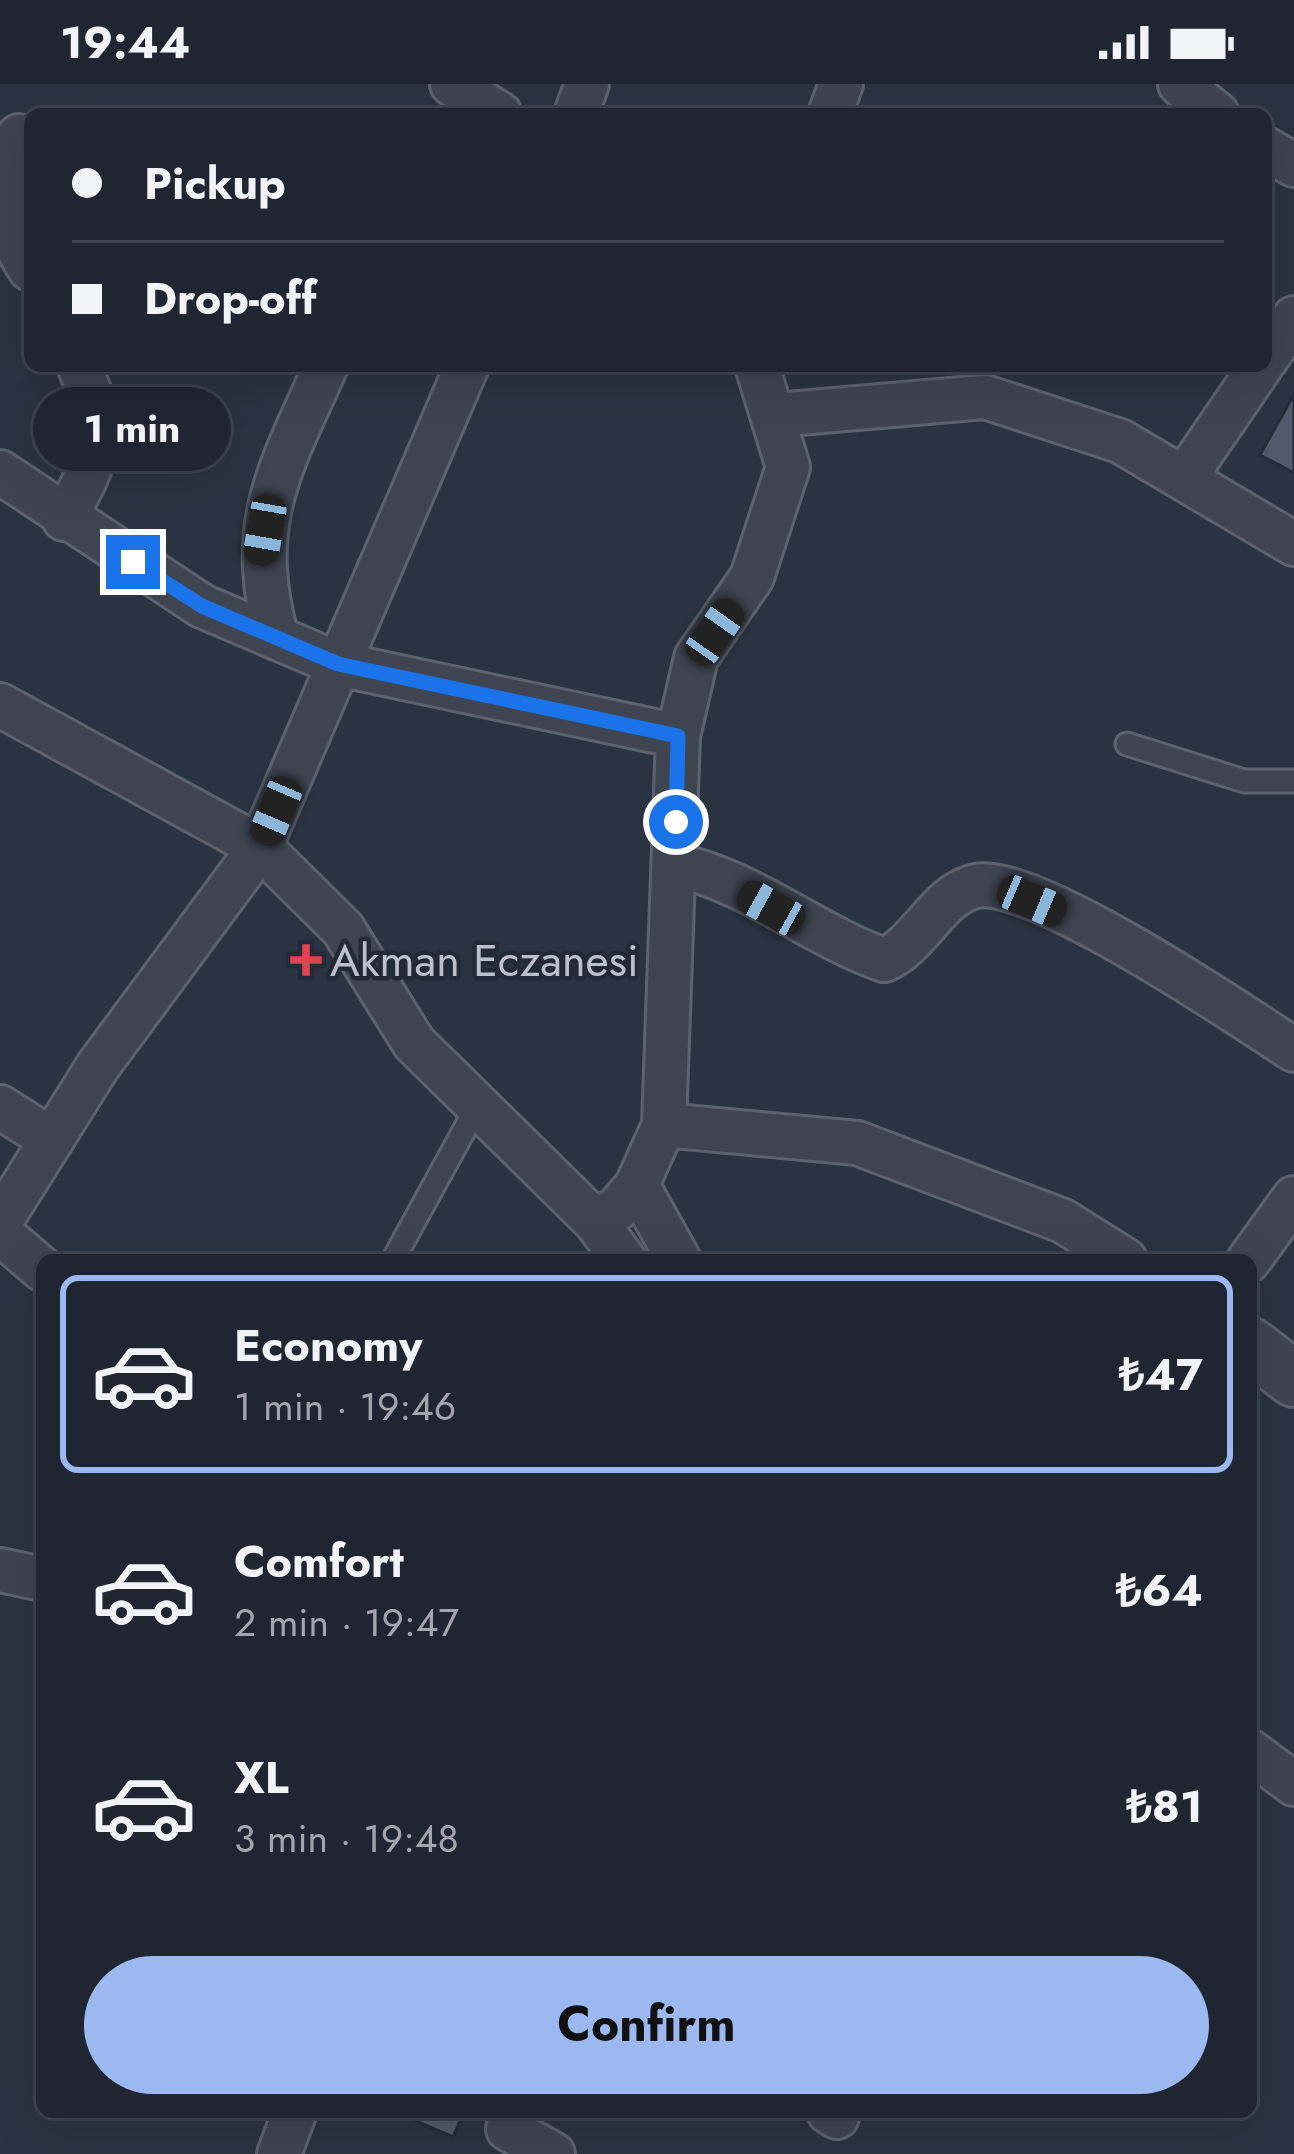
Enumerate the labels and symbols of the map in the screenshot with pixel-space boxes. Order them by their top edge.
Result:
callout: 1 min [34,388,232,472]
car [241,491,289,569]
route end [106,535,160,589]
car [680,592,750,672]
car [245,771,307,851]
route start [649,795,703,849]
car [992,870,1072,932]
car [731,875,811,941]
place label: Akman Eczanesi [330,928,639,993]
marker: Akman Eczanesi [293,947,319,973]

